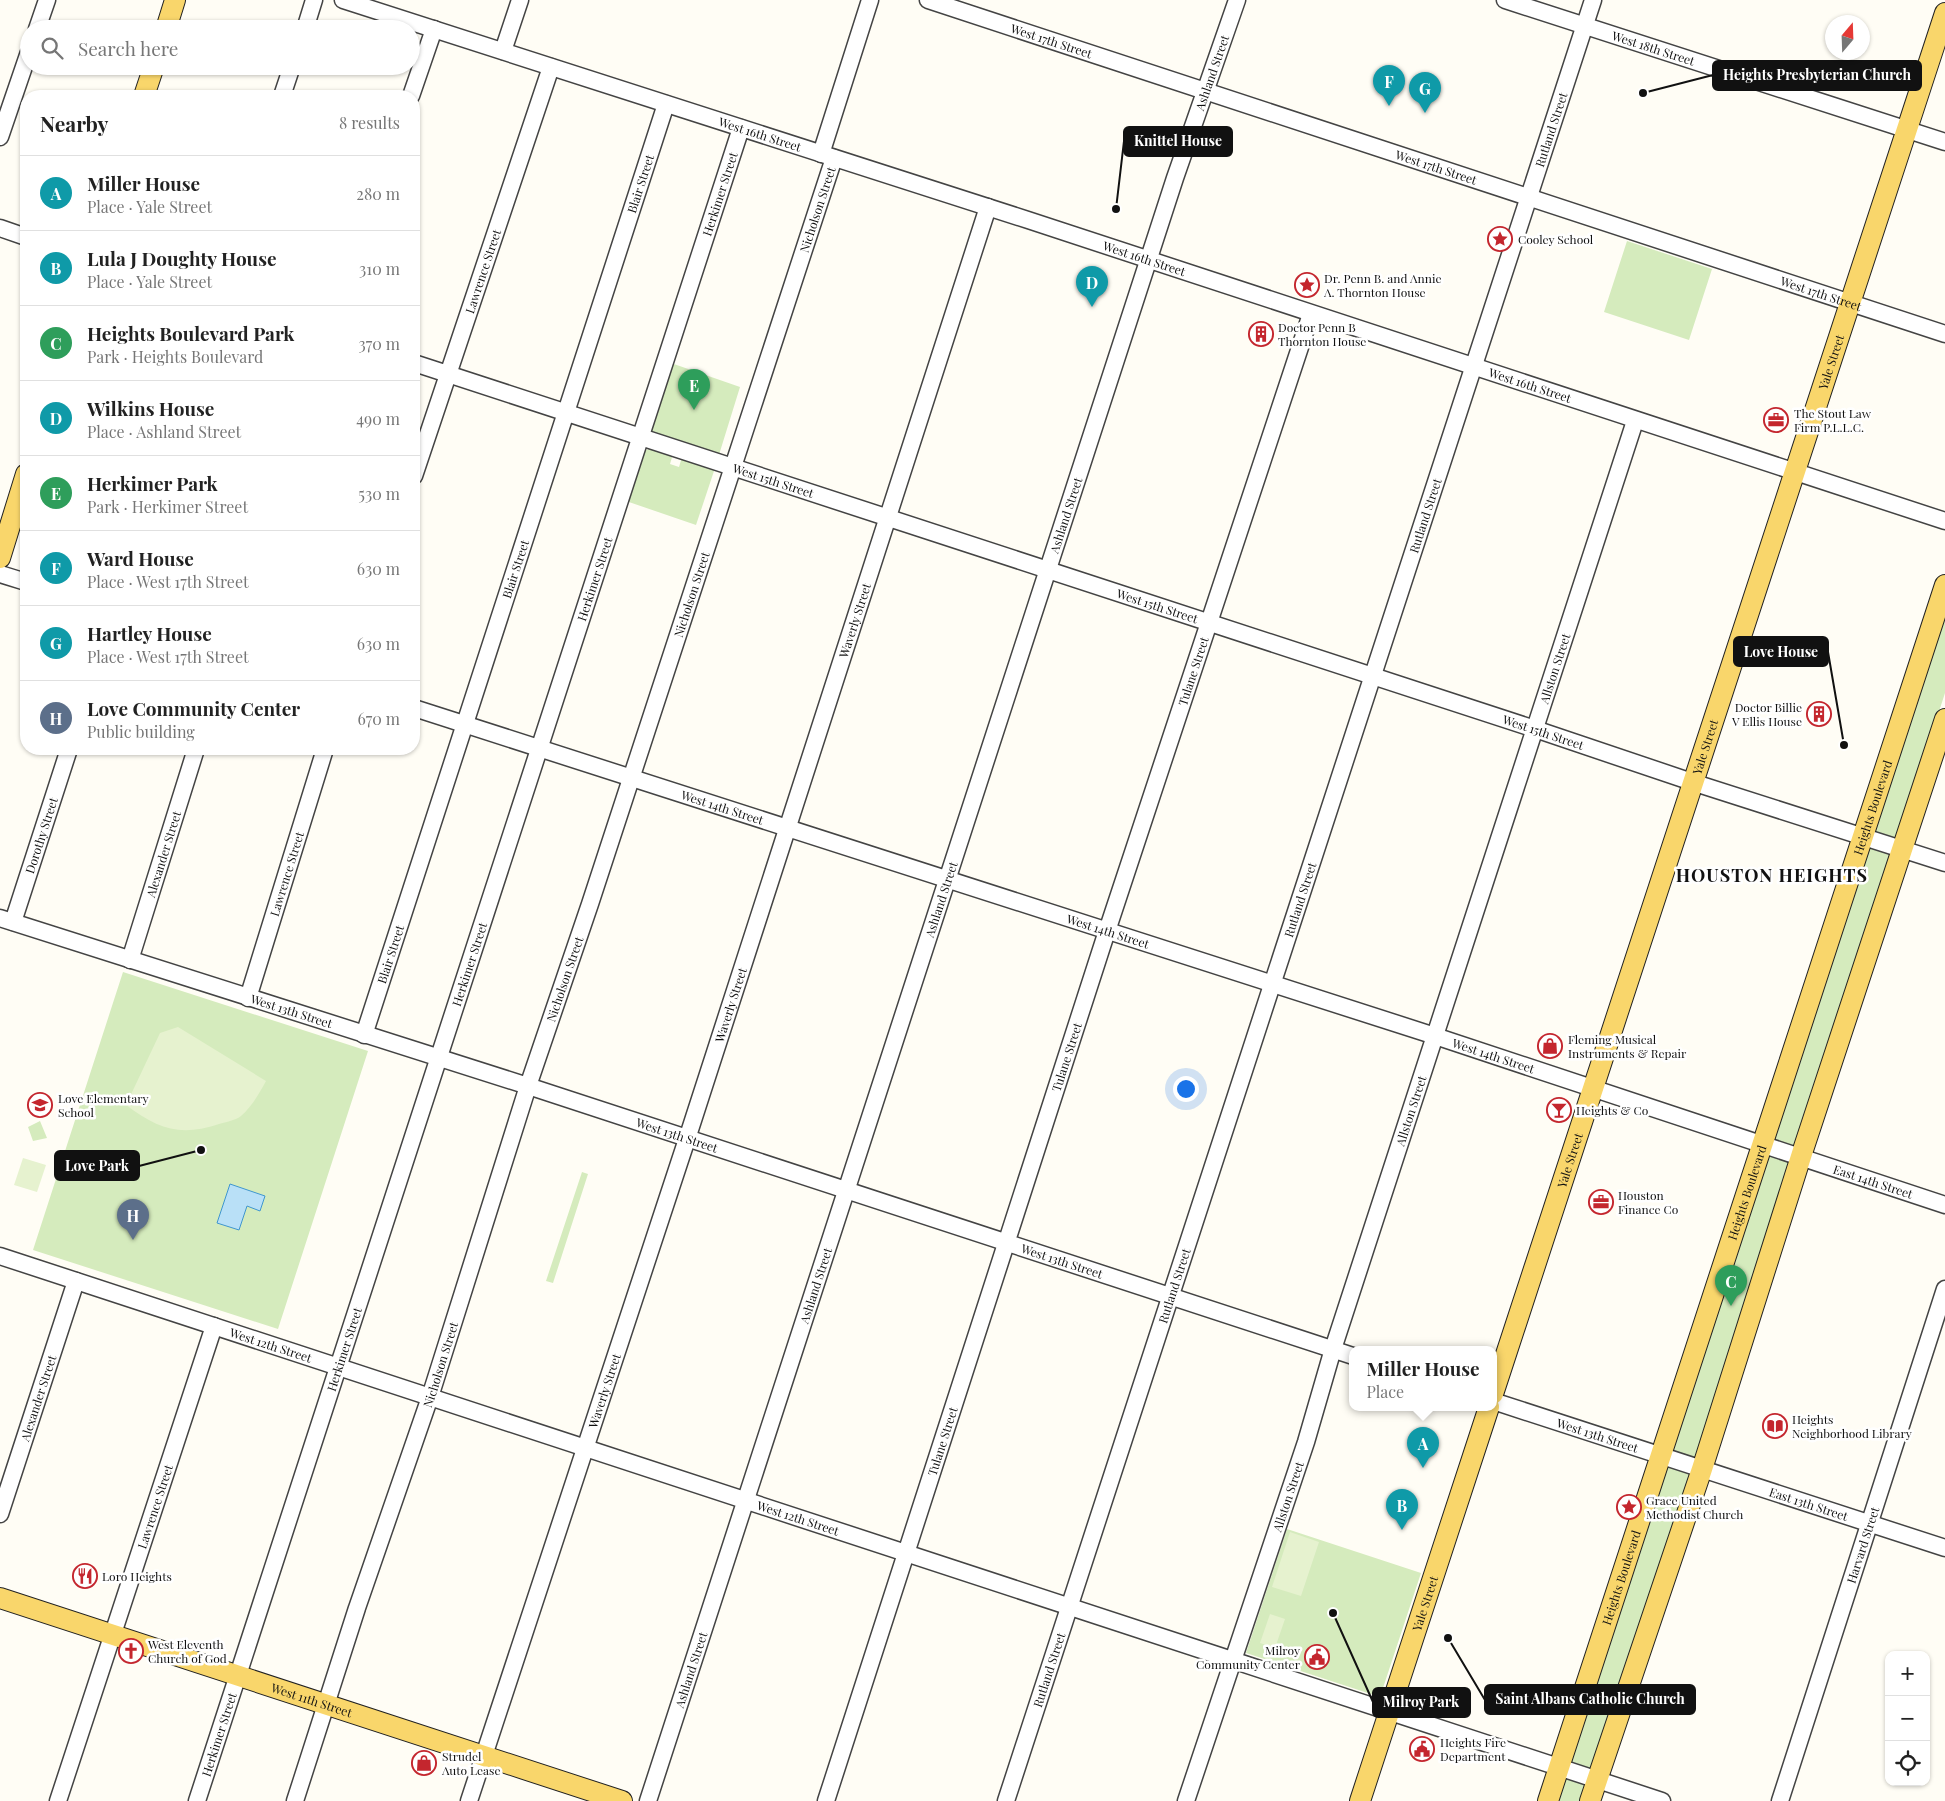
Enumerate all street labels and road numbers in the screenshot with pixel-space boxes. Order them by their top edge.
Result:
street label: West 17th Street [1008,19,1095,62]
street label: West 18th Street [1609,27,1697,69]
street label: Ashland Street [1191,32,1232,113]
street label: Rutland Street [1531,89,1571,169]
street label: West 16th Street [716,113,804,155]
street label: West 17th Street [1393,146,1480,188]
street label: Herkimer Street [698,149,741,238]
street label: Blair Street [623,152,657,215]
street label: Nicholson Street [796,164,839,254]
street label: Lawrence Street [461,226,504,315]
street label: West 16th Street [1100,237,1188,279]
street label: West 17th Street [1778,272,1864,314]
street label: Yale Street [1814,332,1848,392]
street label: West 16th Street [1486,364,1574,406]
street label: West 15th Street [730,459,817,501]
street label: Ashland Street [1045,474,1086,556]
street label: Rutland Street [1405,475,1445,555]
street label: Herkimer Street [573,534,616,623]
street label: Blair Street [498,537,532,600]
street label: Nicholson Street [670,549,713,639]
street label: Waverly Street [835,580,874,661]
street label: West 15th Street [1114,585,1201,627]
street label: Allston Street [1535,631,1574,707]
street label: Tulane Street [1174,634,1212,708]
street label: West 15th Street [1500,711,1587,753]
street label: Yale Street [1688,717,1722,777]
street label: Heights Boulevard [1849,758,1895,857]
street label: West 14th Street [678,786,766,828]
street label: Dorothy Street [21,795,61,876]
street label: Alexander Street [142,808,184,900]
street label: Lawrence Street [266,829,307,918]
street label: Ashland Street [921,859,961,940]
street label: Rutland Street [1280,859,1320,939]
street label: West 14th Street [1064,910,1152,952]
street label: Herkimer Street [448,919,490,1008]
street label: Blair Street [373,922,407,985]
street label: Nicholson Street [542,934,587,1024]
street label: Waverly Street [711,965,750,1045]
street label: West 13th Street [248,990,335,1031]
street label: Tulane Street [1048,1020,1085,1093]
street label: West 14th Street [1449,1034,1537,1077]
street label: Allston Street [1391,1073,1430,1149]
street label: West 13th Street [633,1114,721,1156]
street label: Yale Street [1553,1130,1586,1191]
street label: Heights Boulevard [1724,1143,1770,1242]
street label: East 14th Street [1831,1161,1916,1202]
street label: West 13th Street [1018,1240,1106,1282]
street label: Ashland Street [795,1245,835,1326]
street label: Rutland Street [1154,1245,1194,1325]
street label: Herkimer Street [323,1305,365,1393]
street label: Nicholson Street [419,1319,461,1410]
street label: West 12th Street [227,1324,315,1366]
street label: Waverly Street [584,1351,624,1431]
street label: Alexander Street [16,1352,60,1444]
street label: Tulane Street [924,1404,961,1478]
street label: West 13th Street [1554,1414,1641,1456]
street label: Allston Street [1268,1459,1307,1535]
street label: Lawrence Street [133,1462,176,1551]
street label: East 13th Street [1767,1483,1851,1524]
street label: West 12th Street [754,1497,842,1539]
street label: Harvard Street [1843,1504,1883,1585]
street label: Heights Boulevard [1598,1528,1644,1627]
street label: Yale Street [1408,1573,1441,1634]
street label: Ashland Street [671,1629,711,1711]
street label: Rutland Street [1029,1630,1069,1709]
street label: West 11th Street [268,1679,355,1721]
street label: Herkimer Street [198,1690,240,1778]

